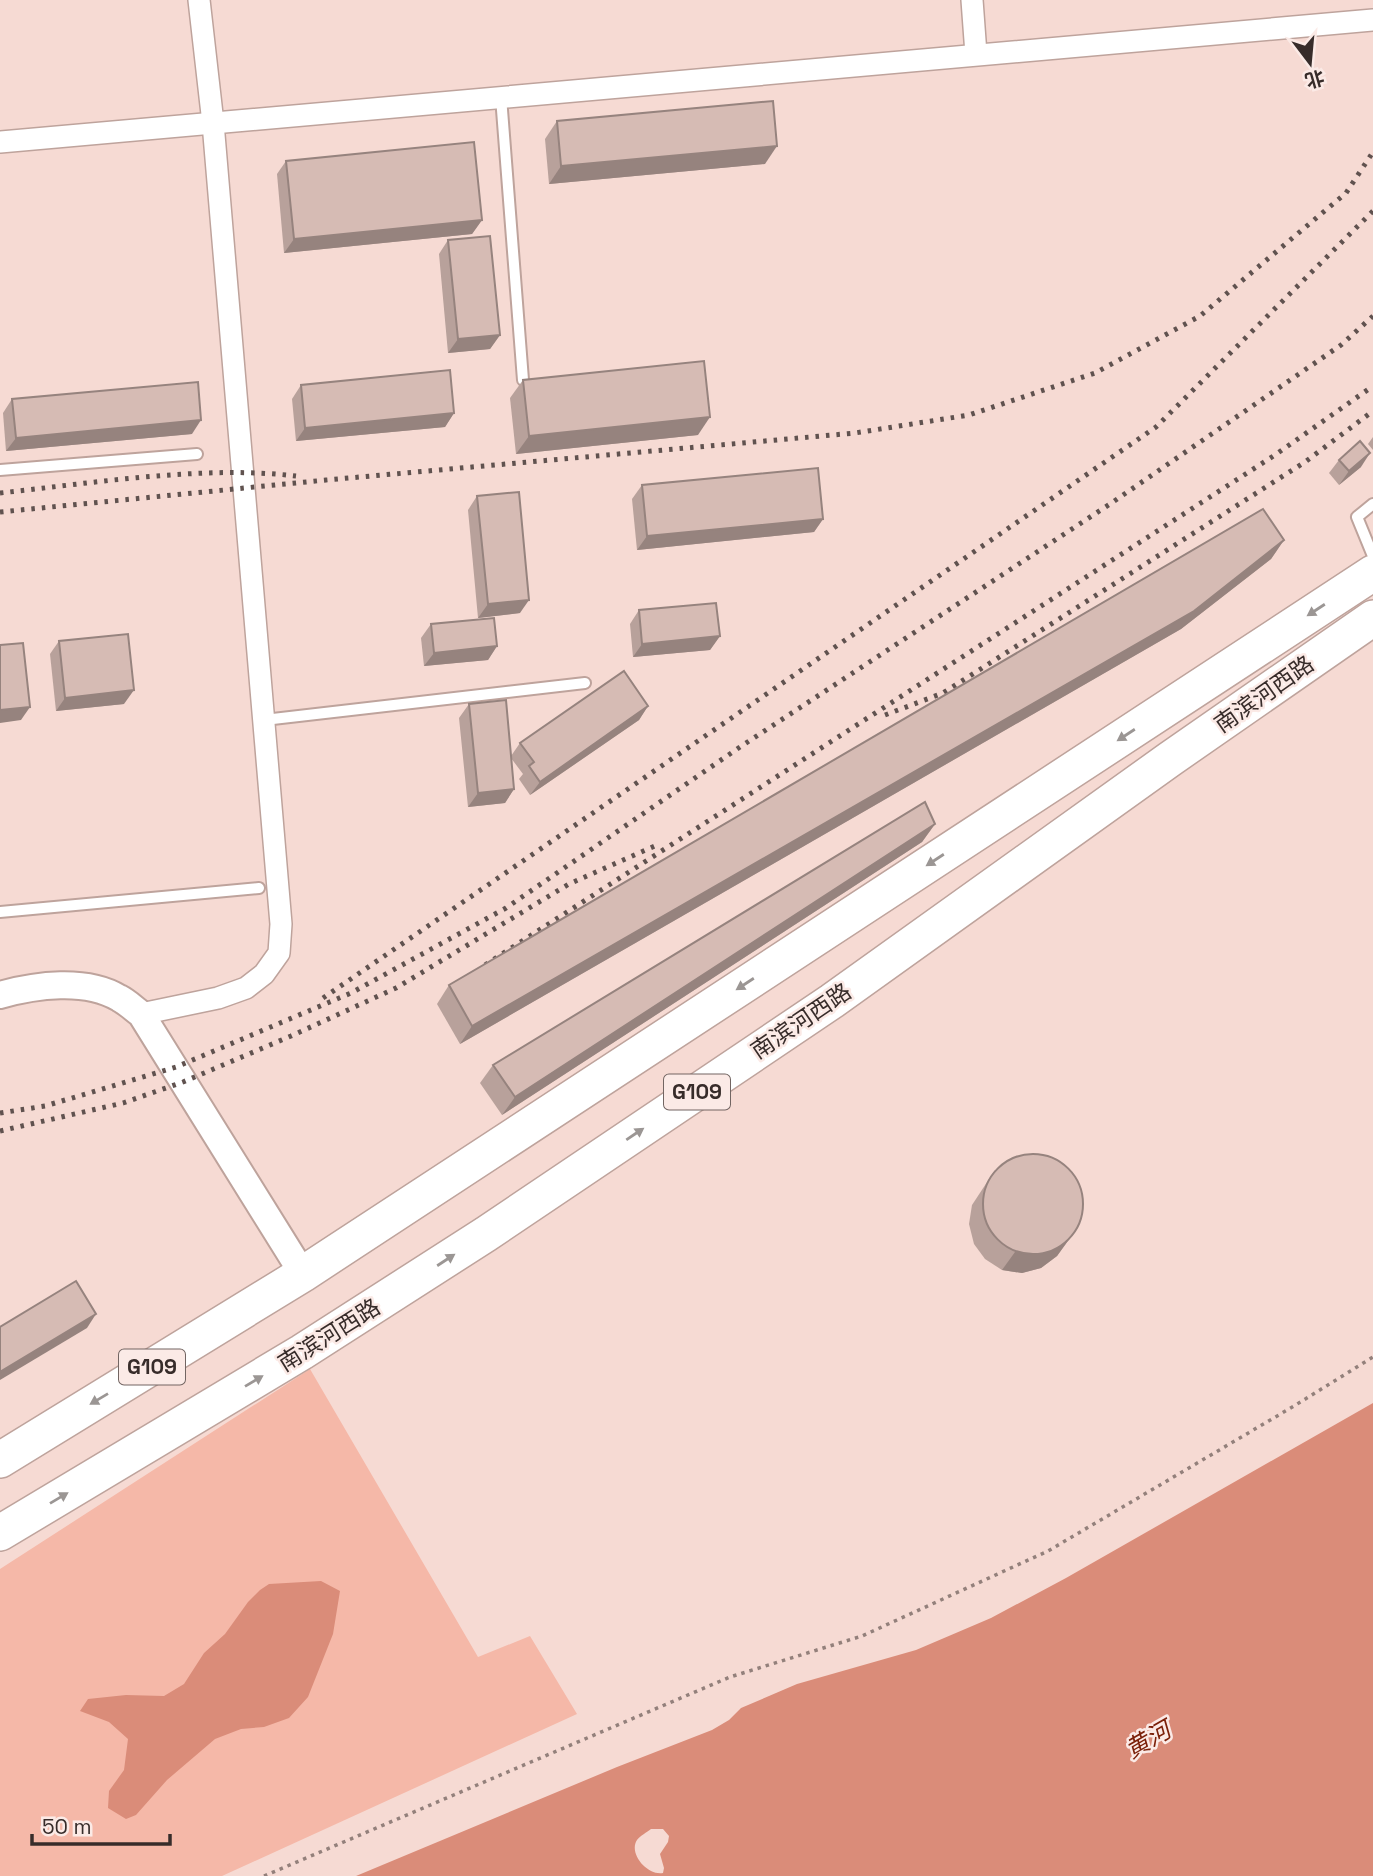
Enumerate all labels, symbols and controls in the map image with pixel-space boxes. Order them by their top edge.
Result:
north arrow [1275,28,1345,98]
text: 北 [1302,64,1327,93]
one-way arrow [1307,603,1325,617]
street label: 南滨河西路 [1208,649,1320,739]
one-way arrow [1116,728,1135,741]
one-way arrow [926,853,945,866]
street label: 南滨河西路 [745,976,857,1066]
one-way arrow [735,978,755,991]
road number: G109 [664,1074,730,1110]
one-way arrow [625,1127,645,1140]
one-way arrow [436,1253,456,1266]
street label: 南滨河西路 [272,1292,386,1378]
road number: G109 [119,1350,185,1384]
one-way arrow [244,1375,263,1388]
one-way arrow [89,1393,108,1406]
one-way arrow [49,1492,68,1505]
water label: 黄河 [1119,1712,1180,1765]
scale bar [32,1802,170,1846]
text: 50 m [42,1813,92,1840]

